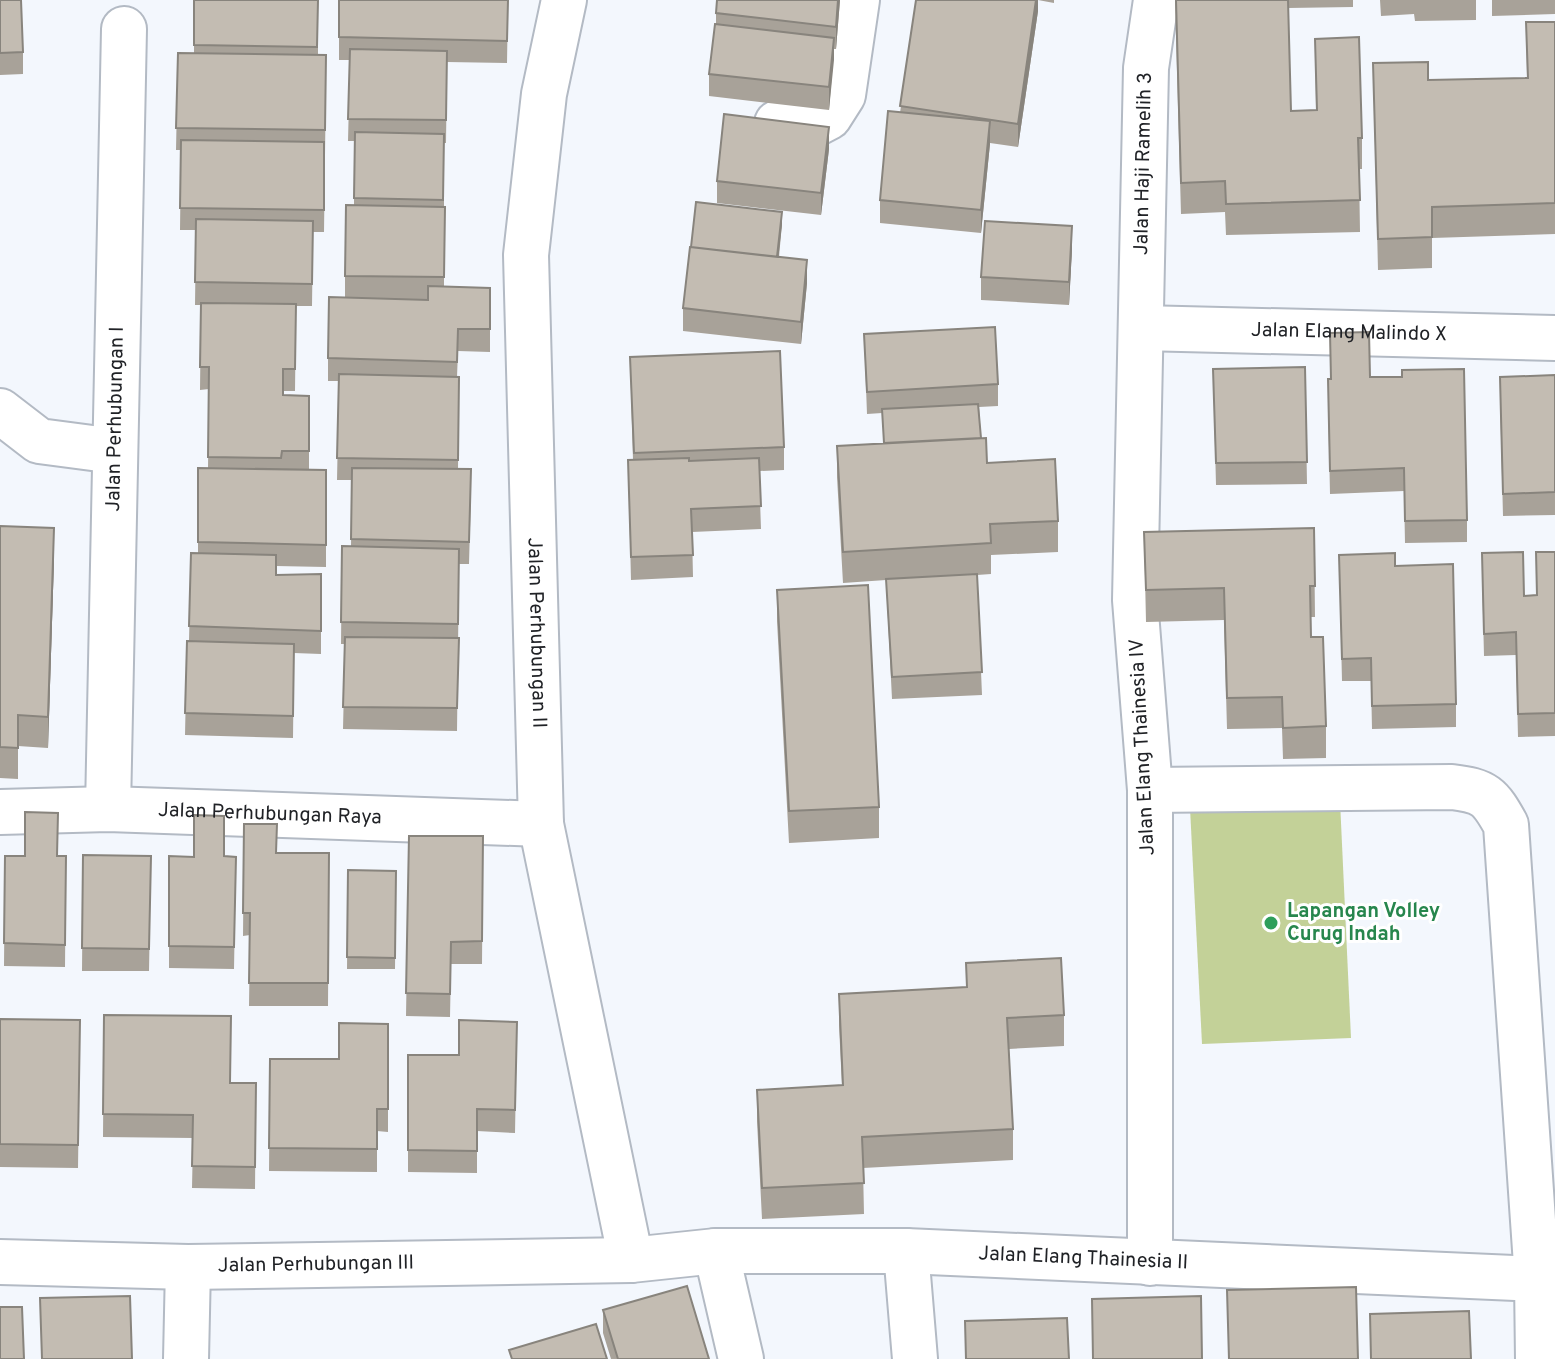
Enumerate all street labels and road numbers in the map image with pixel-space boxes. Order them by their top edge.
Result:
street label: Jalan Haji Ramelih 3 [1129,72,1159,256]
street label: Jalan Elang Malindo X [1251,318,1447,348]
street label: Jalan Perhubungan I [101,326,131,512]
street label: Jalan Perhubungan II [520,537,551,729]
street label: Jalan Elang Thainesia IV [1124,638,1162,856]
street label: Jalan Perhubungan Raya [157,798,382,831]
street label: Jalan Elang Thainesia II [978,1241,1189,1277]
street label: Jalan Perhubungan III [217,1250,414,1280]

